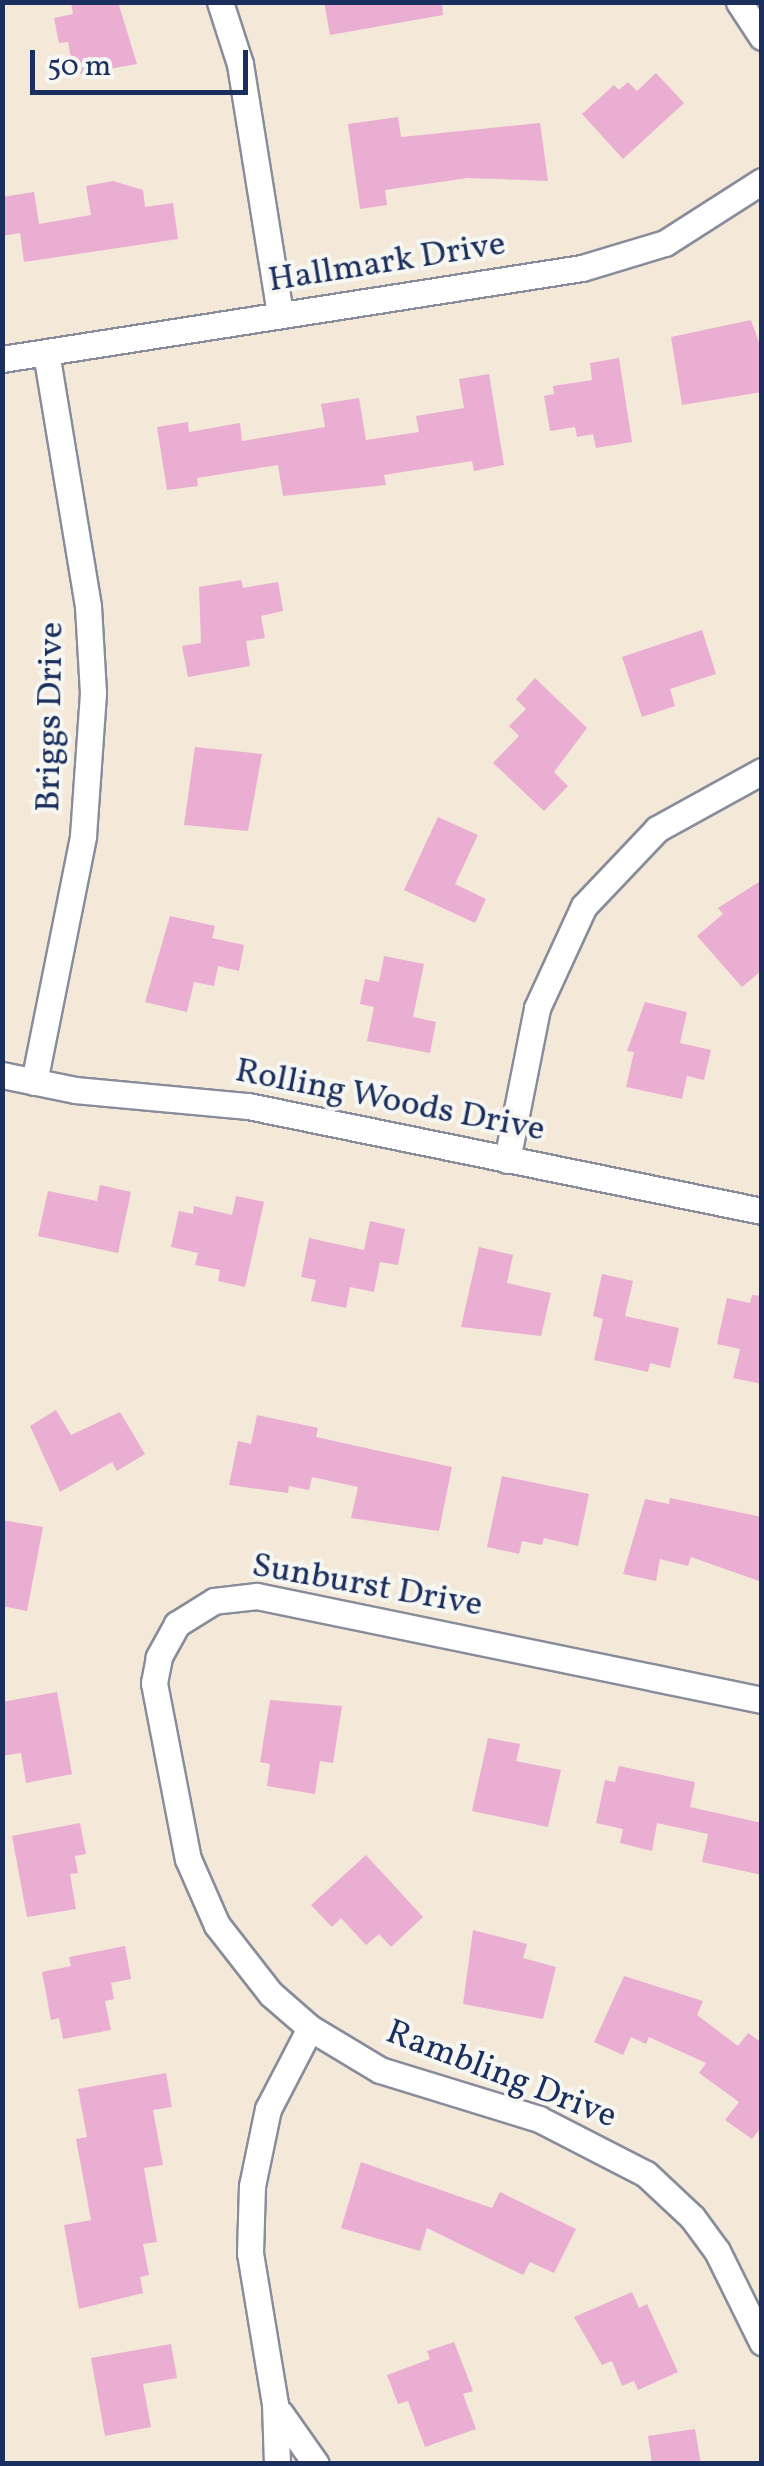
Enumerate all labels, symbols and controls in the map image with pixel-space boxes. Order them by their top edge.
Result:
scale bar [35,30,252,92]
text: 50 m [47,46,111,88]
street label: Hallmark Drive [266,224,508,302]
street label: Briggs Drive [28,622,74,812]
street label: Rolling Woods Drive [231,1050,549,1152]
street label: Sunburst Drive [249,1545,485,1627]
street label: Rambling Drive [380,2012,622,2138]

